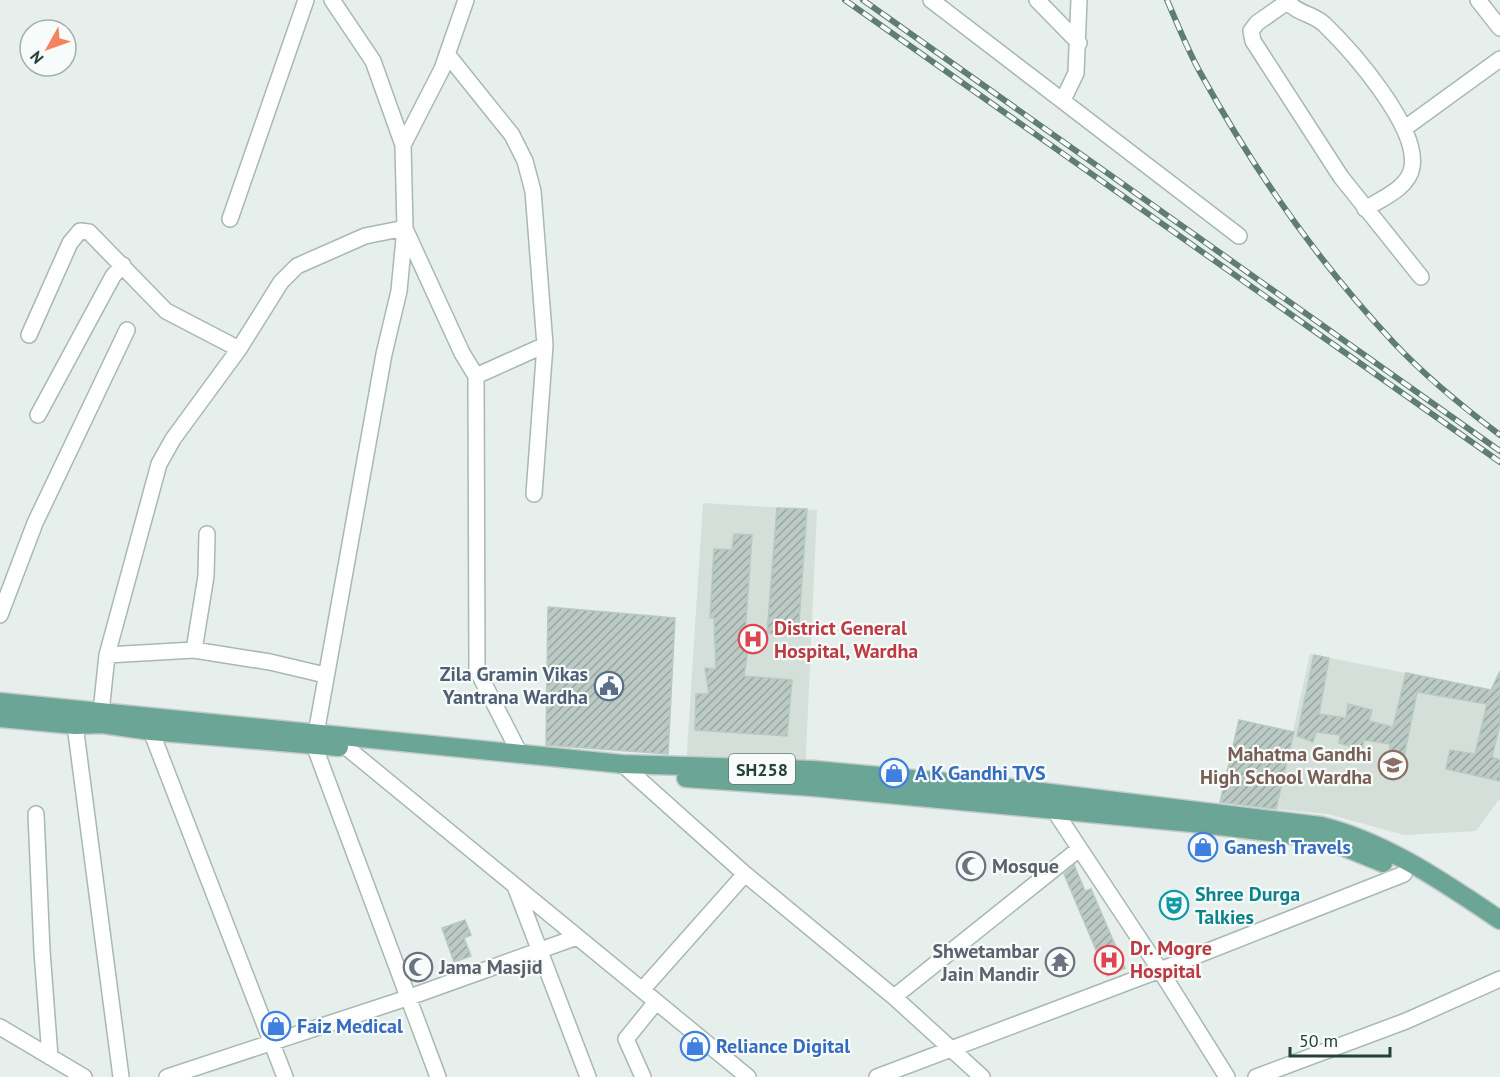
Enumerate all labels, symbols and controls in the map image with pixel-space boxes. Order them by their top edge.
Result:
north arrow [18,18,78,78]
text: N [25,47,48,68]
place label: District General Hospital, Wardha [774,615,918,664]
hospital icon: District General Hospital, Wardha [737,623,769,655]
place label: Zila Gramin Vikas Yantrana Wardha [440,661,588,710]
public building icon: Zila Gramin Vikas Yantrana Wardha [593,670,625,702]
place label: Mahatma Gandhi High School Wardha [1200,741,1372,790]
school or university icon: Mahatma Gandhi High School Wardha [1377,749,1409,781]
road number: SH258 [729,754,795,784]
shop icon: A K Gandhi TVS [878,757,910,789]
place label: A K Gandhi TVS [915,760,1046,786]
shop icon: Ganesh Travels [1187,831,1219,863]
place label: Ganesh Travels [1224,834,1351,860]
mosque icon: Mosque [955,850,987,882]
place label: Mosque [992,853,1059,879]
place label: Shree Durga Talkies [1195,881,1300,930]
theatre icon: Shree Durga Talkies [1158,889,1190,921]
place label: Dr. Mogre Hospital [1130,935,1212,984]
place label: Shwetambar Jain Mandir [932,938,1039,987]
hospital icon: Dr. Mogre Hospital [1093,944,1125,976]
temple icon: Shwetambar Jain Mandir [1044,946,1076,978]
mosque icon: Jama Masjid [402,951,434,983]
place label: Jama Masjid [438,954,543,980]
shop icon: Faiz Medical [260,1010,292,1042]
place label: Faiz Medical [297,1013,403,1039]
scale bar [1290,1020,1390,1058]
text: 50 m [1299,1029,1338,1052]
shop icon: Reliance Digital [679,1030,711,1062]
place label: Reliance Digital [716,1033,850,1059]

